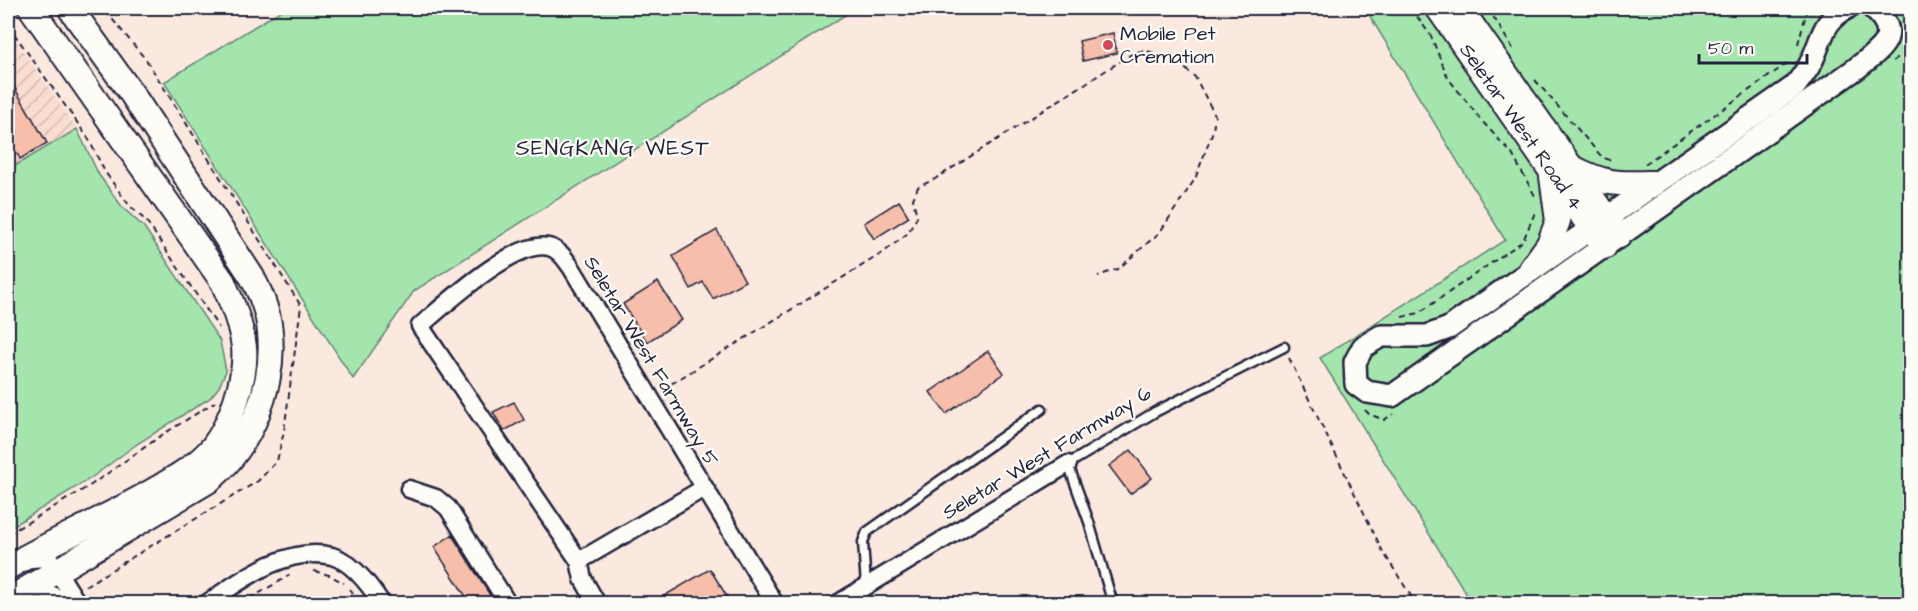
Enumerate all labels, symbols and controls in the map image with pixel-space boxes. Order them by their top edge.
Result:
place label: Mobile Pet Cremation [1120,20,1216,71]
scale bar [1699,27,1807,65]
text: 50 m [1708,36,1753,61]
marker: Mobile Pet Cremation [1101,38,1115,52]
street label: Seletar West Road 4 [1453,38,1590,217]
district label: SENGKANG WEST [516,134,710,163]
street label: Seletar West Farmway 5 [576,251,725,472]
street label: Seletar West Farmway 6 [937,379,1158,527]

